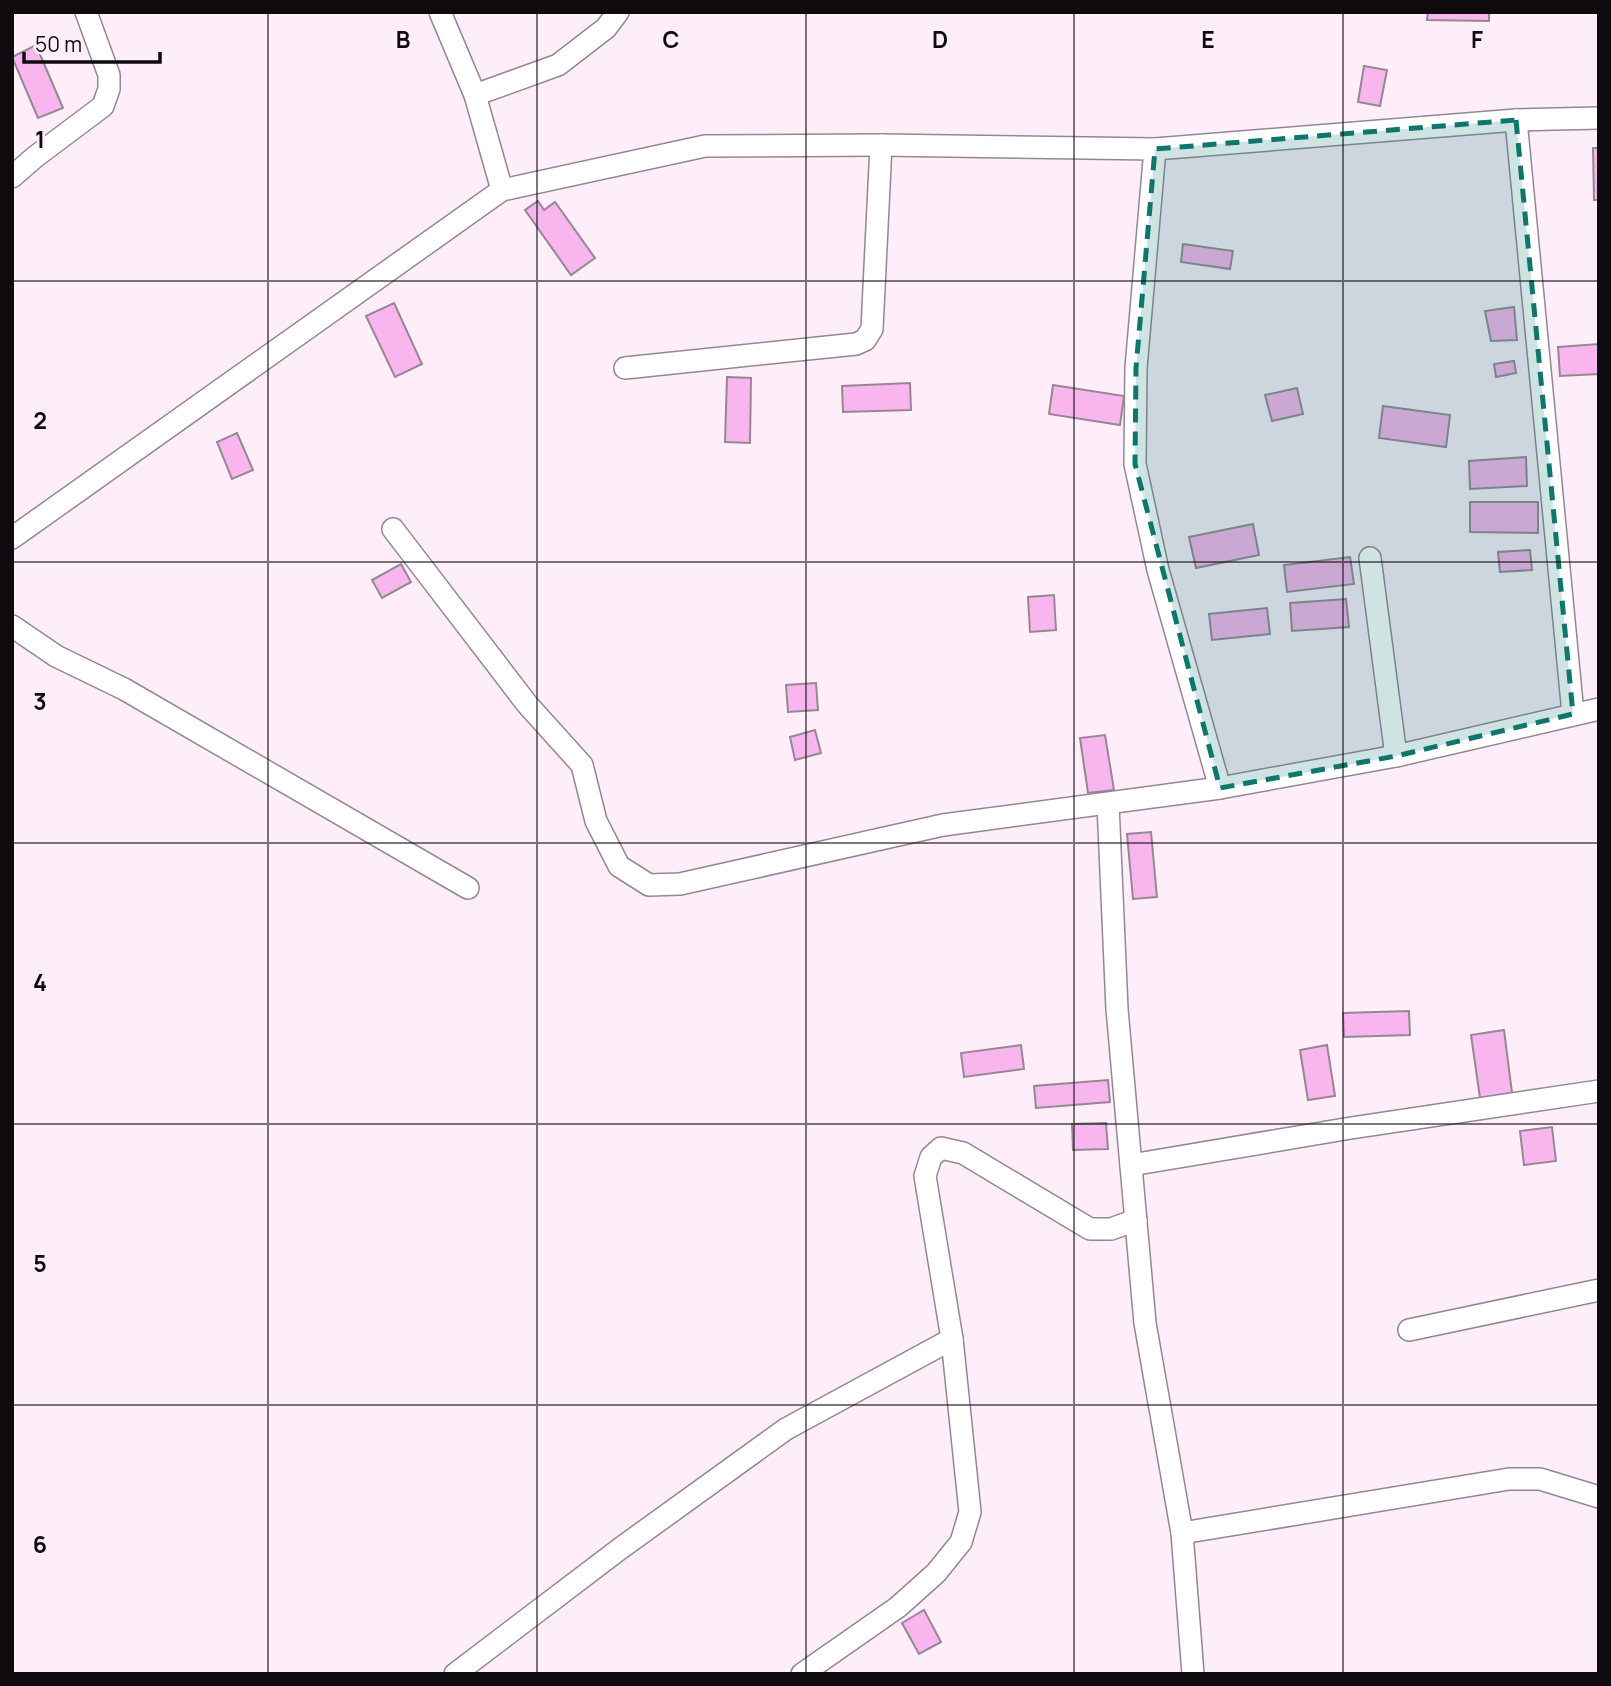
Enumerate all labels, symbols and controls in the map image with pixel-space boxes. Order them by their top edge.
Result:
scale bar [24,21,161,65]
text: B [396,23,410,55]
text: C [663,23,680,55]
text: D [932,23,948,55]
text: E [1201,23,1215,55]
text: F [1471,23,1483,55]
text: 50 m [35,30,82,58]
text: 1 [35,123,45,155]
text: 2 [33,404,47,436]
text: 3 [33,685,47,717]
text: 4 [33,966,47,998]
text: 5 [33,1247,47,1279]
text: 6 [33,1528,47,1560]

